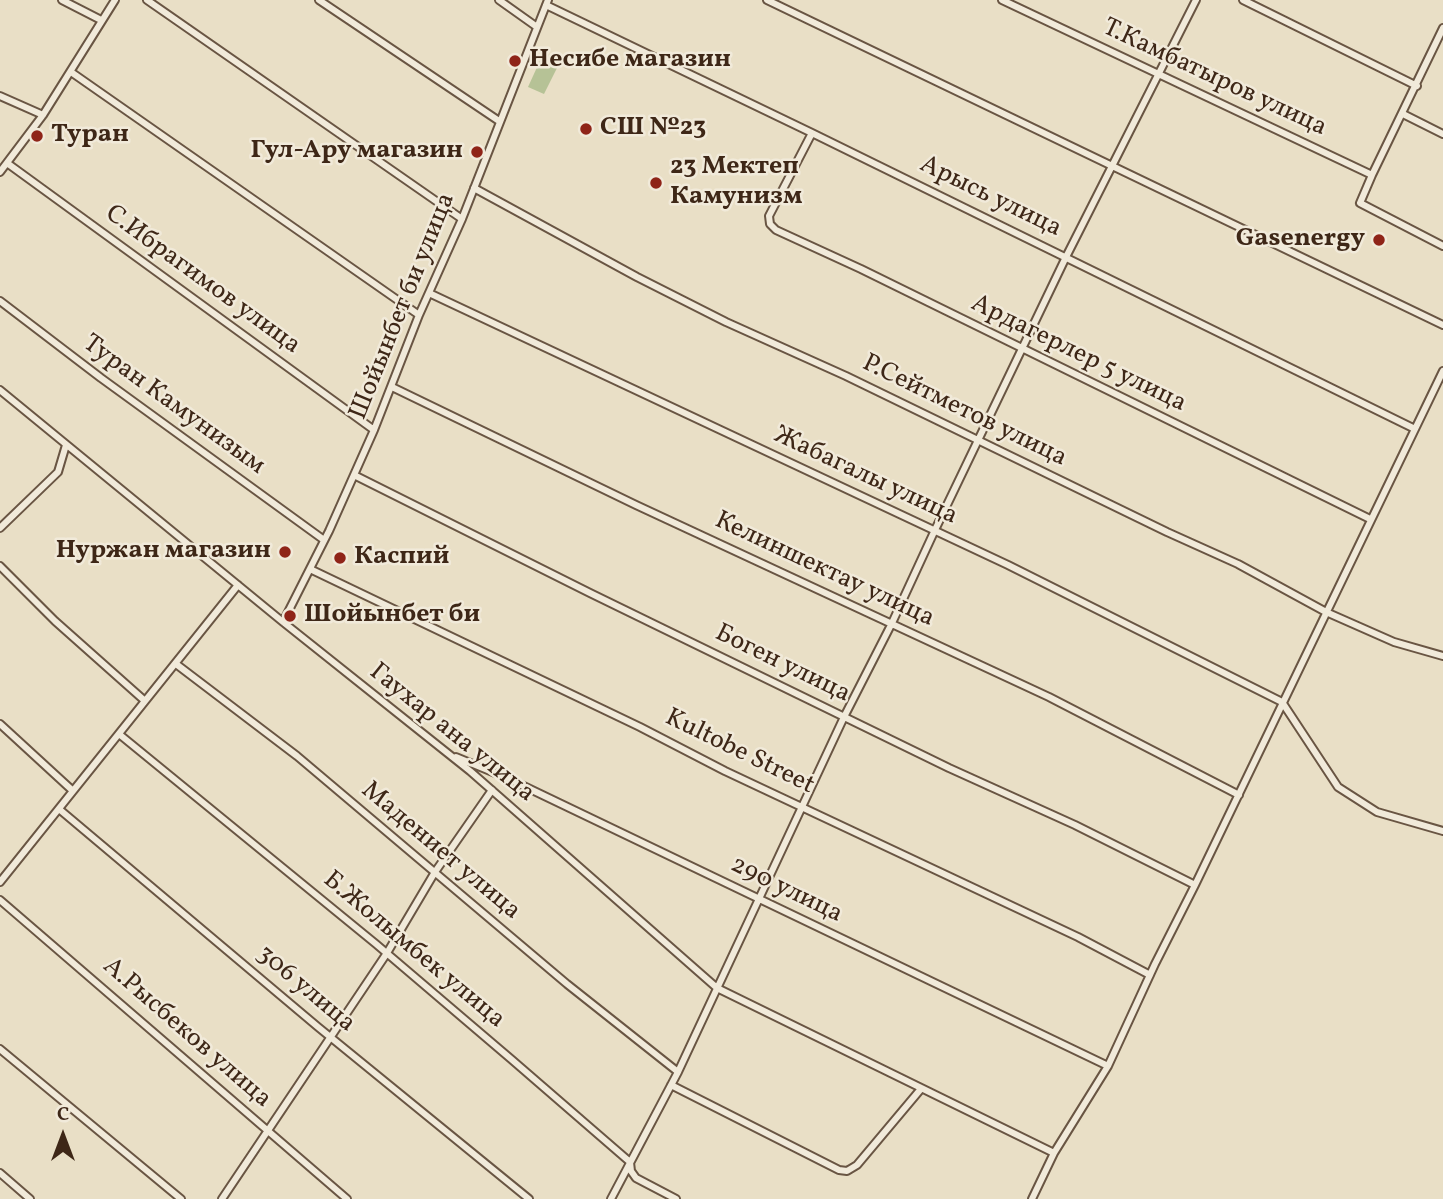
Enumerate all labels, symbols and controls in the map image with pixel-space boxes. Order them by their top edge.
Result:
street label: Т.Камбатыров улица [1097,13,1331,145]
place label: Несибе магазин [529,45,731,77]
marker: Несибе магазин [507,53,523,69]
place label: СШ №23 [600,113,706,145]
place label: Туран [51,120,129,152]
marker: СШ №23 [578,121,594,137]
marker: Туран [29,128,45,144]
place label: Гул-Ару магазин [251,136,463,168]
marker: Гул-Ару магазин [469,144,485,160]
street label: Арысь улица [914,150,1066,246]
place label: 23 Мектеп Камунизм [670,152,802,214]
marker: 23 Мектеп Камунизм [648,175,664,191]
street label: Шойынбет би улица [344,189,464,425]
street label: С.Ибрагимов улица [98,200,306,362]
place label: Gasenergy [1236,224,1365,256]
marker: Gasenergy [1371,232,1387,248]
street label: Ардагерлер 5 улица [965,289,1191,421]
street label: Туран Камунизым [76,329,270,483]
street label: Р.Сейтметов улица [857,349,1071,475]
street label: Жабагалы улица [768,421,962,533]
street label: Келиншектау улица [709,506,939,636]
place label: Нуржан магазин [56,536,271,568]
place label: Каспий [354,542,449,574]
marker: Нуржан магазин [277,544,293,560]
marker: Каспий [332,550,348,566]
place label: Шойынбет би [304,600,480,632]
marker: Шойынбет би [282,608,298,624]
street label: Боген улица [709,619,855,711]
street label: Гаухар ана улица [362,658,540,810]
street label: Kultobe Street [659,703,819,803]
street label: Мадениет улица [354,776,526,928]
street label: 290 улица [725,850,847,932]
street label: Б.Жолымбек улица [316,866,510,1036]
street label: 306 улица [249,940,361,1040]
street label: А.Рысбеков улица [95,952,277,1116]
north arrow [28,1101,98,1171]
text: С [57,1102,69,1128]

